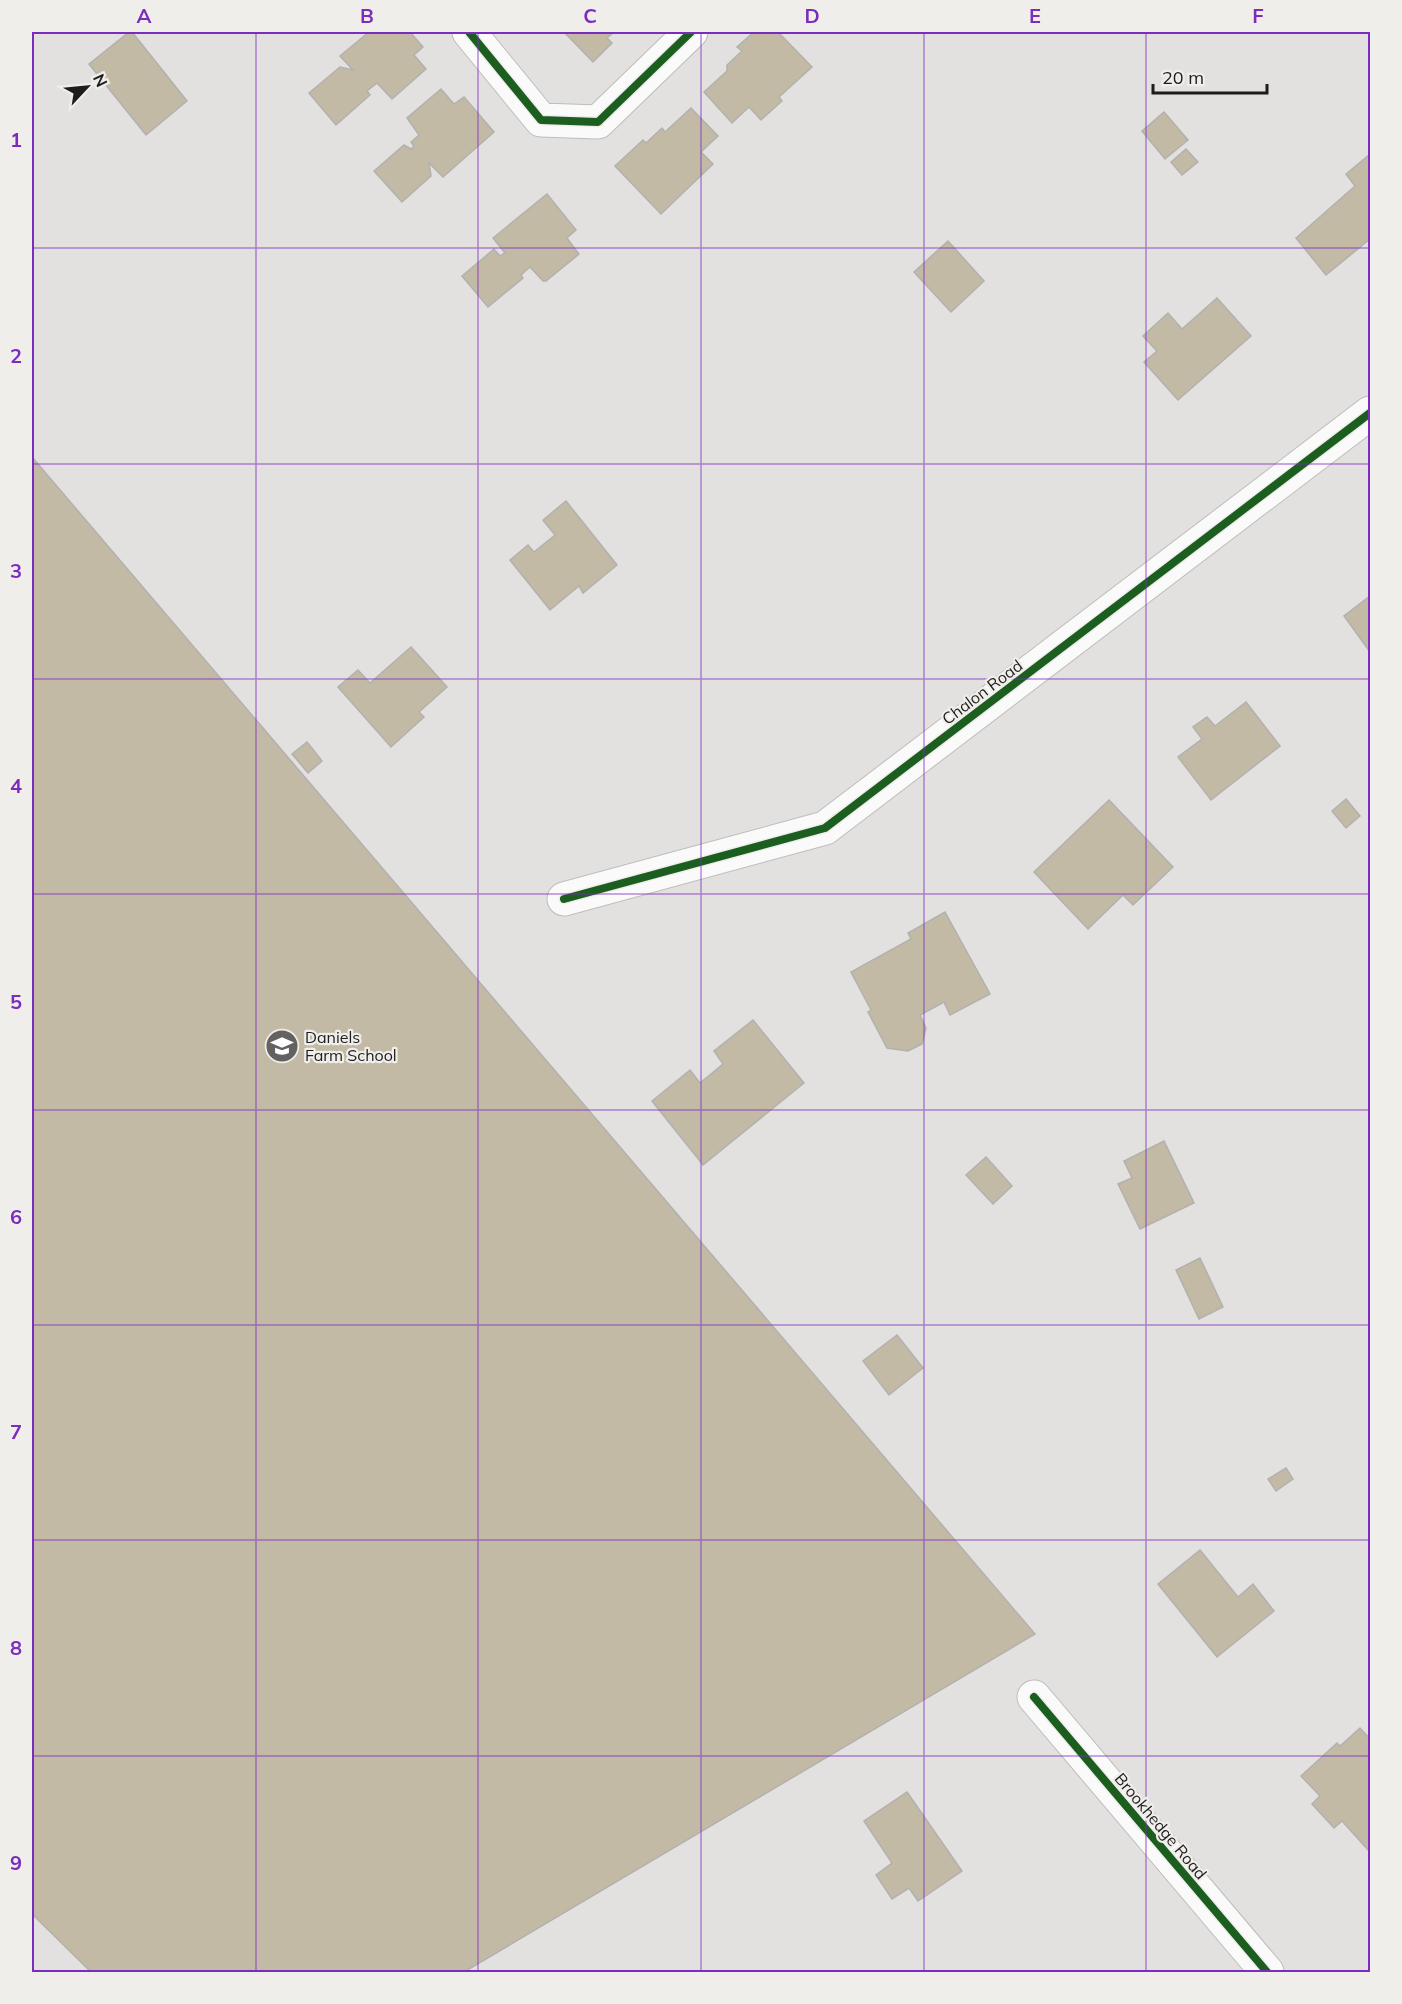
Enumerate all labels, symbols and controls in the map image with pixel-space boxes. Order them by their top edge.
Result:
text: A [137,3,152,28]
text: B [360,3,374,28]
text: C [583,3,597,28]
text: D [804,3,820,28]
text: E [1029,3,1041,28]
text: F [1252,3,1264,28]
north arrow [57,57,117,117]
scale bar [1153,57,1267,95]
text: 20 m [1162,66,1204,89]
text: N [89,71,112,90]
text: 1 [10,127,22,152]
text: 2 [10,343,22,368]
text: 3 [10,558,22,583]
street label: Chalon Road [938,655,1026,729]
text: 4 [10,773,22,798]
text: 5 [10,989,22,1014]
place label: Daniels Farm School [305,1027,397,1065]
school or university icon: Daniels Farm School [264,1028,300,1064]
text: 6 [10,1204,22,1229]
text: 7 [10,1419,22,1444]
text: 8 [10,1635,22,1660]
street label: Brookhedge Road [1111,1769,1211,1883]
text: 9 [10,1850,22,1875]

